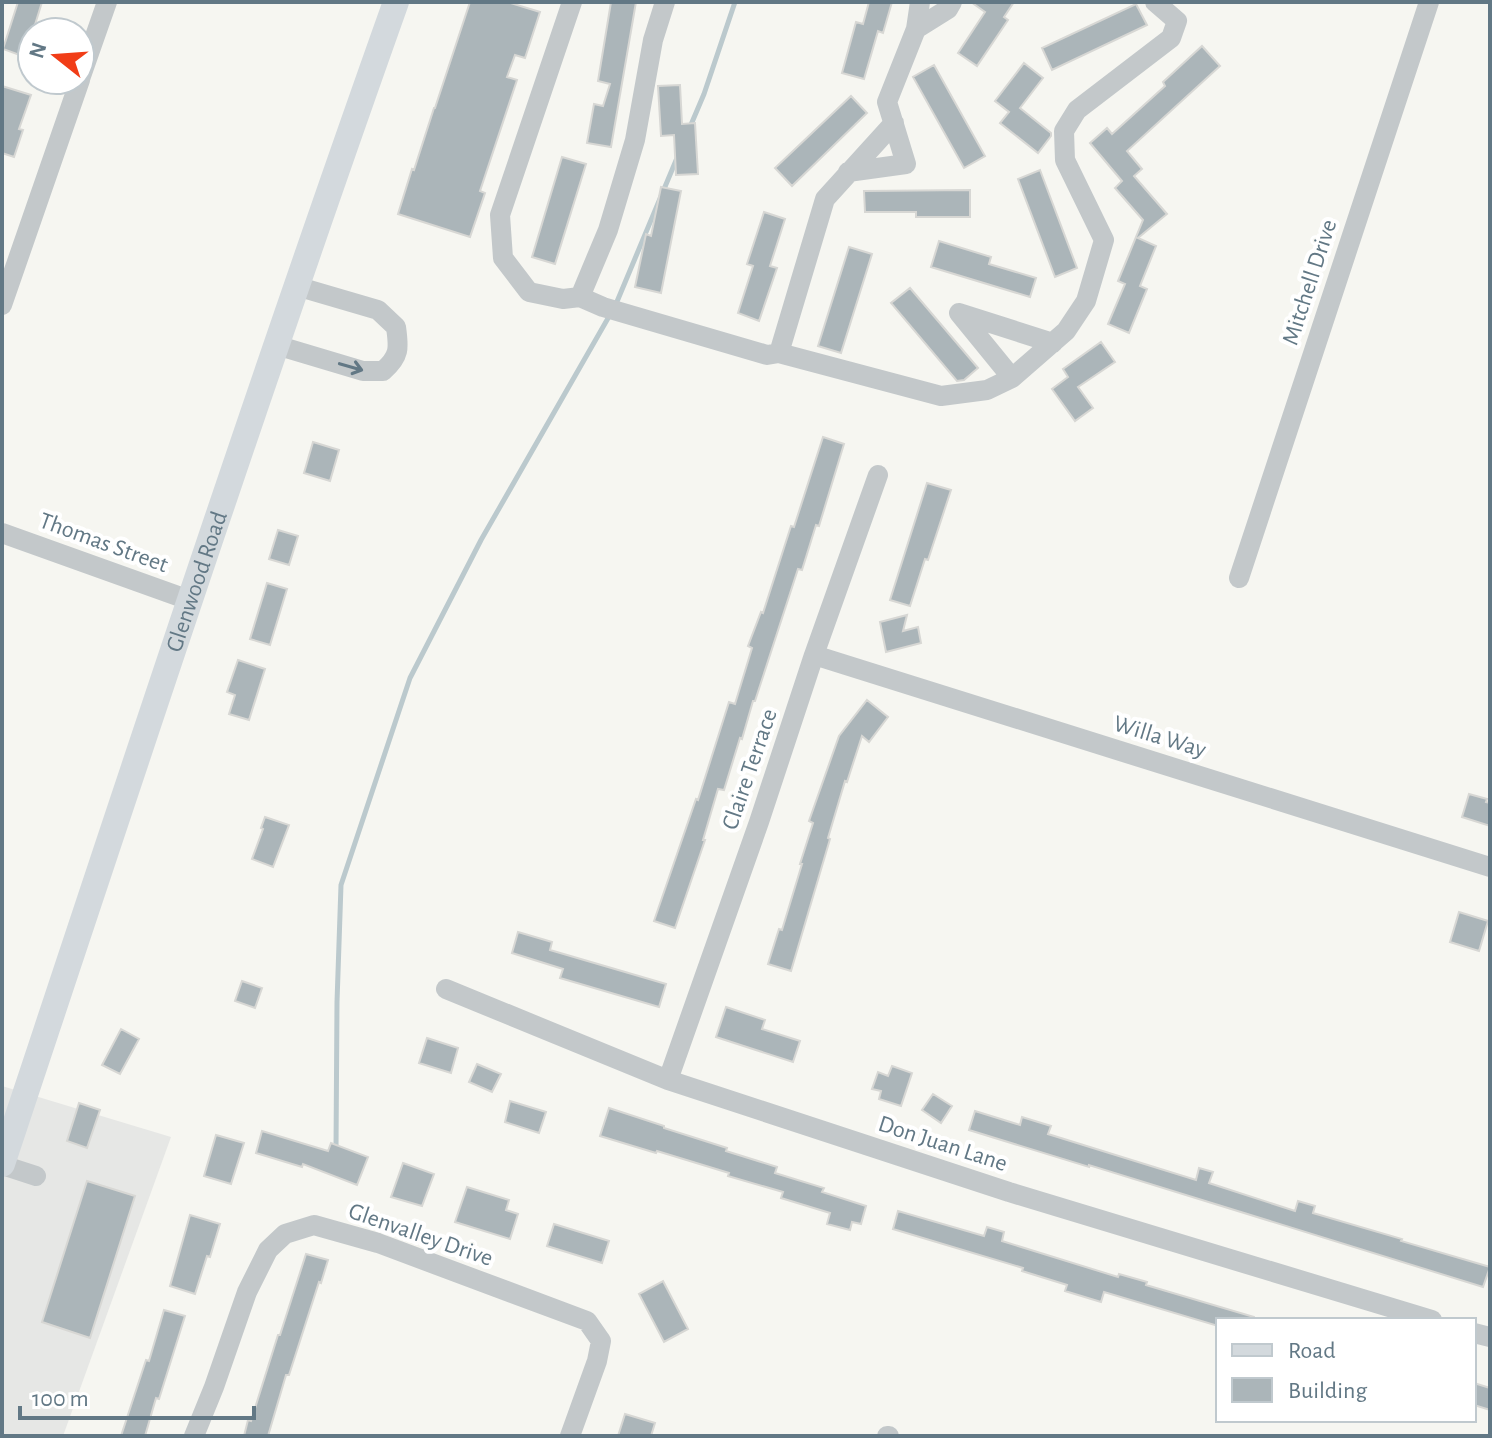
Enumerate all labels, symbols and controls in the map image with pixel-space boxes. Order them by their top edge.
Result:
north arrow [16,16,96,96]
text: N [25,40,51,61]
street label: Mitchell Drive [1278,216,1342,348]
one-way arrow [337,360,363,375]
street label: Glenwood Road [162,508,232,655]
street label: Thomas Street [36,509,172,577]
street label: Claire Terrace [718,706,782,833]
street label: Willa Way [1111,712,1209,762]
street label: Don Juan Lane [875,1112,1010,1176]
street label: Glenvalley Drive [345,1199,496,1271]
legend [1216,1318,1476,1422]
text: Road [1288,1339,1336,1363]
scale bar [20,1370,254,1420]
text: Building [1288,1379,1367,1403]
text: 100 m [32,1387,89,1411]

